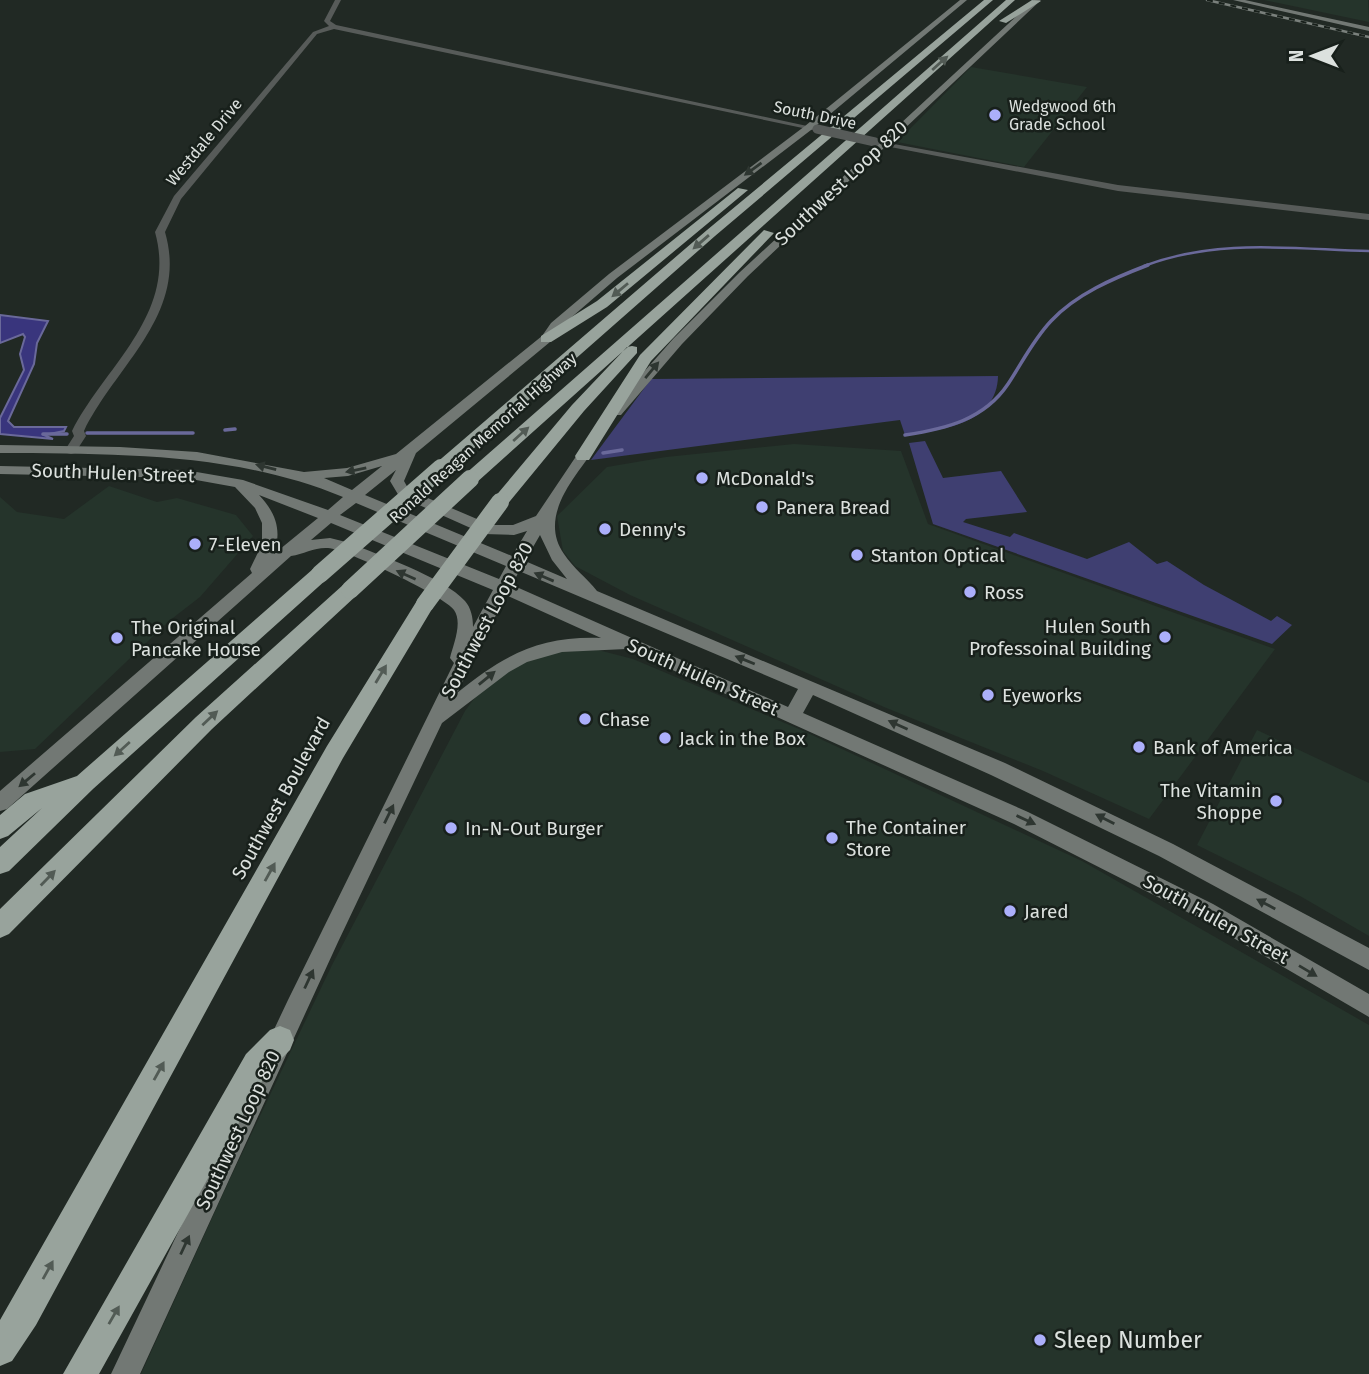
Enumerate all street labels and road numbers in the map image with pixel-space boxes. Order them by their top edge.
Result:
street label: Westdale Drive [162,95,246,189]
street label: South Drive [772,97,858,133]
street label: Southwest Loop 820 [770,116,912,250]
street label: Ronald Reagan Memorial Highway [386,349,581,527]
street label: South Hulen Street [31,459,195,487]
street label: Southwest Loop 820 [436,538,538,702]
street label: South Hulen Street [624,633,782,721]
street label: Southwest Boulevard [227,713,335,883]
street label: South Hulen Street [1139,869,1293,969]
street label: Southwest Loop 820 [191,1047,285,1213]

